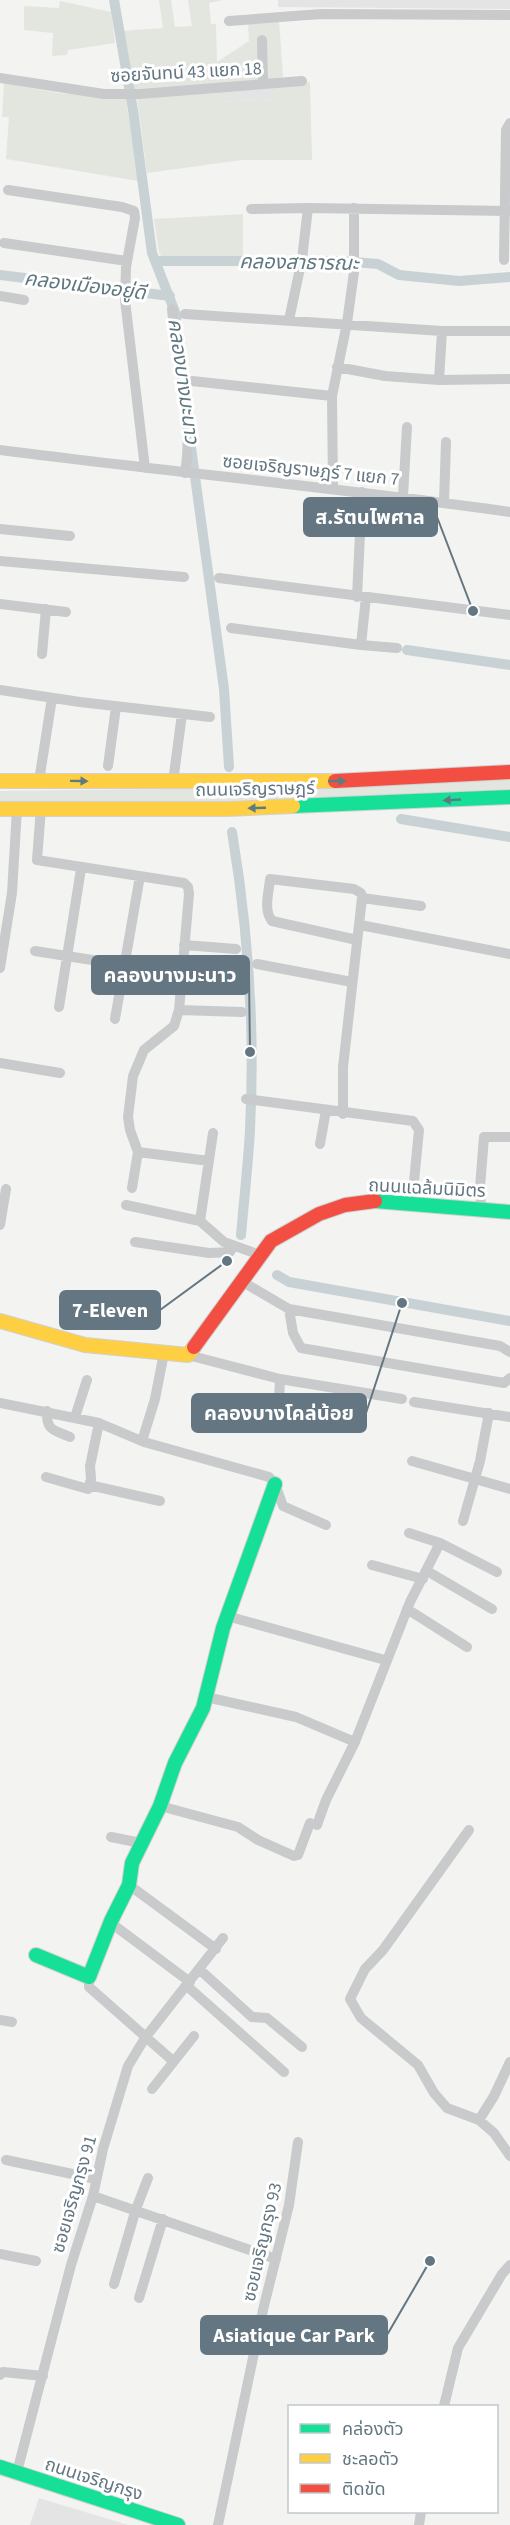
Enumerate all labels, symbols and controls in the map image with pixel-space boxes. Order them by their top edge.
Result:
street label: ซอยจันทน์ 43 แยก 18 [110,56,262,89]
water label: คลองสาธารณะ [239,248,361,278]
water label: คลองเมืองอยู่ดี [23,265,150,308]
water label: คลองบางมะนาว [160,317,206,447]
street label: ซอยเจริญราษฎร์ 7 แยก 7 [221,449,401,492]
callout: ส.รัตนไพศาล [304,498,437,536]
text: ส.รัตนไพศาล [315,504,425,532]
street label: ถนนเจริญราษฎร์ [195,776,316,803]
one-way arrow [328,776,347,785]
one-way arrow [70,777,89,786]
one-way arrow [442,796,461,805]
one-way arrow [247,803,266,813]
callout: คลองบางมะนาว [92,956,249,994]
text: คลองบางมะนาว [104,962,236,990]
street label: ถนนแฉล้มนิมิตร [368,1173,486,1204]
callout: 7-Eleven [60,1291,160,1329]
text: 7-Eleven [72,1297,148,1325]
callout: คลองบางโคล่น้อย [192,1394,366,1432]
text: คลองบางโคล่น้อย [204,1400,354,1428]
street label: ซอยเจริญกรุง 91 [46,2132,103,2256]
street label: ซอยเจริญกรุง 93 [237,2180,288,2304]
callout: Asiatique Car Park [201,2316,387,2354]
text: Asiatique Car Park [212,2322,375,2350]
legend [288,2405,498,2513]
text: คล่องตัว [342,2417,404,2442]
text: ชะลอตัว [342,2447,399,2472]
street label: ถนนเจริญกรุง [42,2452,146,2507]
text: ติดขัด [342,2477,385,2502]

